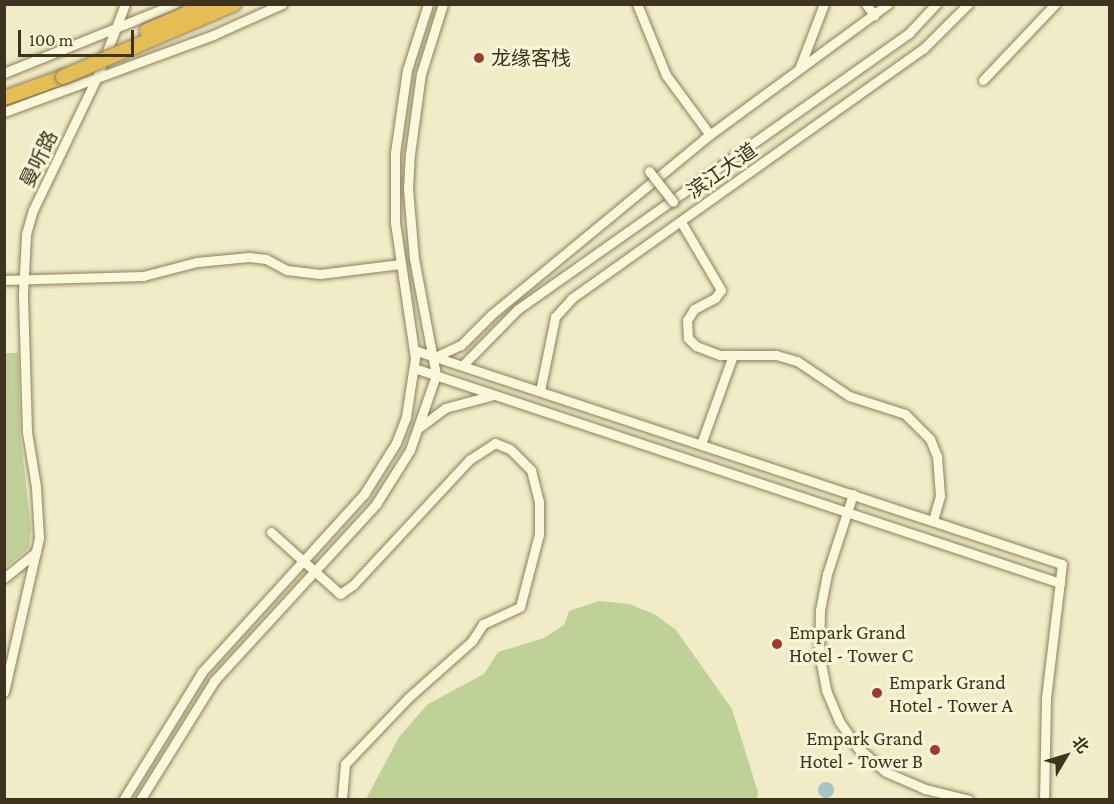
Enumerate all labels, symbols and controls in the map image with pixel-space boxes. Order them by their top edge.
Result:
scale bar [21,18,136,56]
text: 100 m [29,30,73,50]
place label: 龙缘客栈 [491,46,571,70]
marker: 龙缘客栈 [472,51,486,65]
street label: 曼听路 [15,127,63,191]
street label: 滨江大道 [682,138,762,204]
place label: Empark Grand Hotel - Tower C [789,620,913,667]
marker: Empark Grand Hotel - Tower C [770,637,784,651]
place label: Empark Grand Hotel - Tower A [889,670,1013,717]
marker: Empark Grand Hotel - Tower A [870,686,884,700]
place label: Empark Grand Hotel - Tower B [800,726,923,773]
north arrow [1036,726,1096,786]
text: 北 [1069,733,1092,756]
marker: Empark Grand Hotel - Tower B [928,743,942,757]

